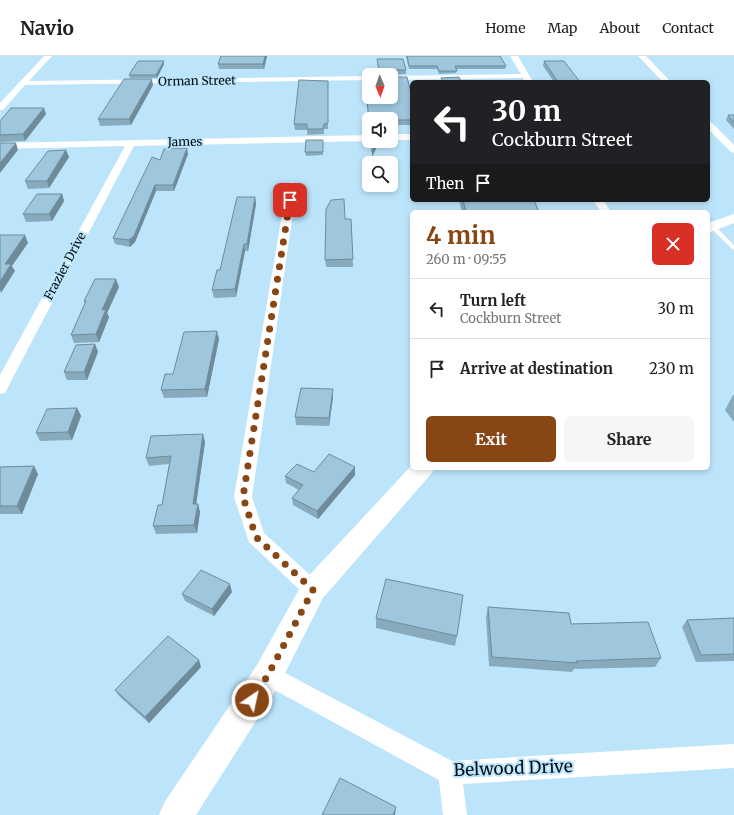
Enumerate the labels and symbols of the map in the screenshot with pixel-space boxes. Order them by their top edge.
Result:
north arrow [362,68,398,104]
street label: Orman Street [158,72,236,89]
street label: James [167,134,203,149]
pin [273,183,307,217]
street label: Frazier Drive [40,229,89,302]
position arrow [231,679,273,721]
street label: Belwood Drive [453,755,573,781]

